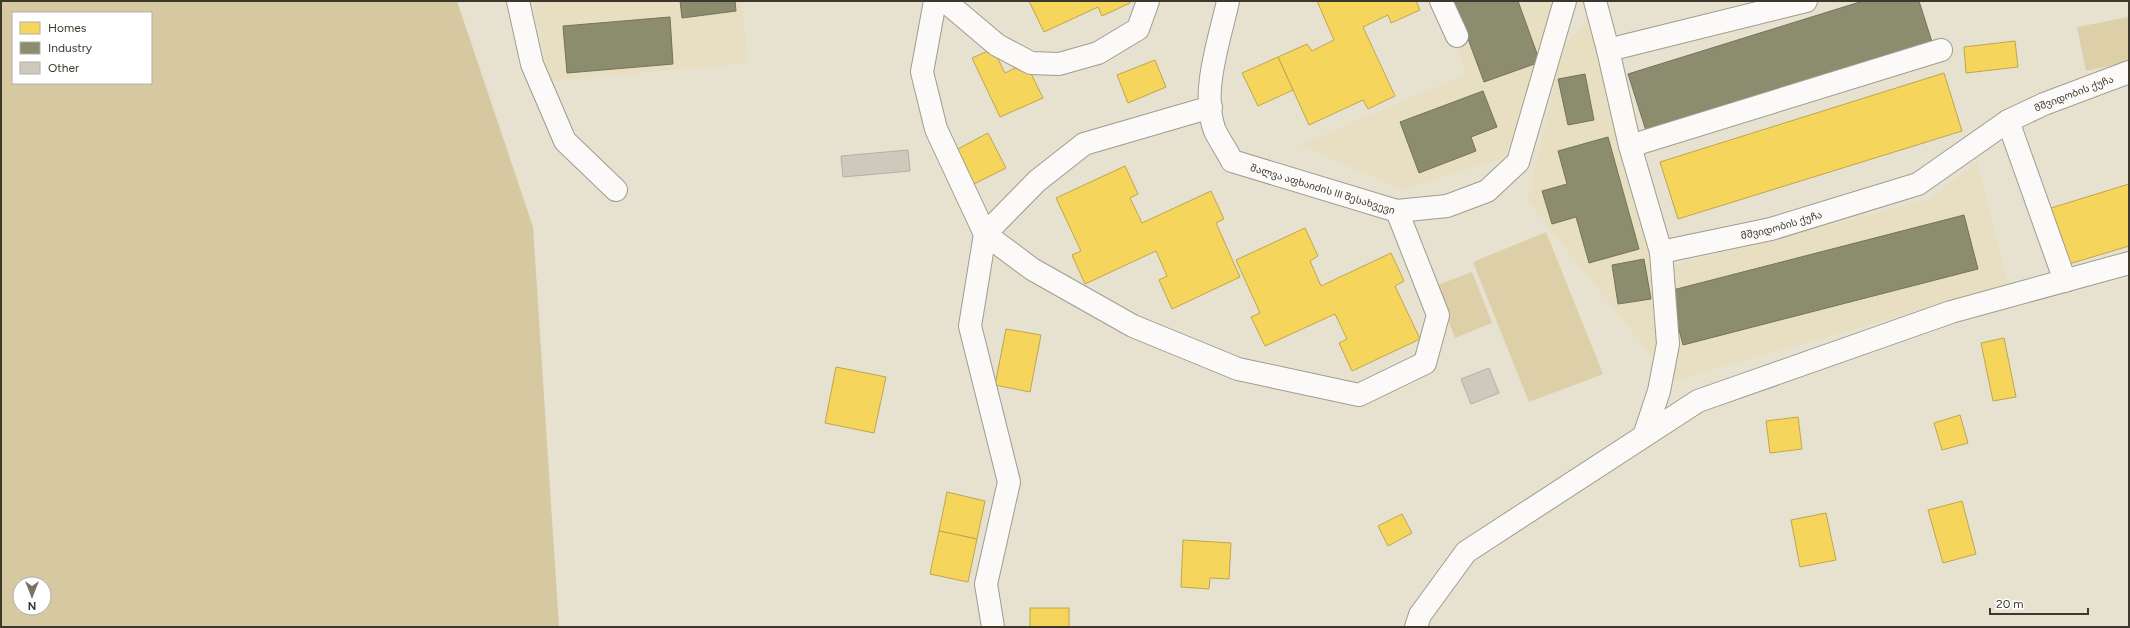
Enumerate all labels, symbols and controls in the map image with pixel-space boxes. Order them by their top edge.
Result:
legend [12,12,152,84]
text: Homes [48,21,87,35]
text: Industry [48,41,93,55]
text: Other [48,61,79,75]
street label: მშვიდობის ქუჩა [2032,72,2115,115]
street label: შალვა აფხაიძის III შესახვევი [1249,161,1397,217]
street label: მშვიდობის ქუჩა [1739,208,1824,242]
north arrow [12,576,52,616]
scale bar [1990,590,2088,616]
text: 20 m [1996,597,2024,611]
text: N [28,599,36,612]

